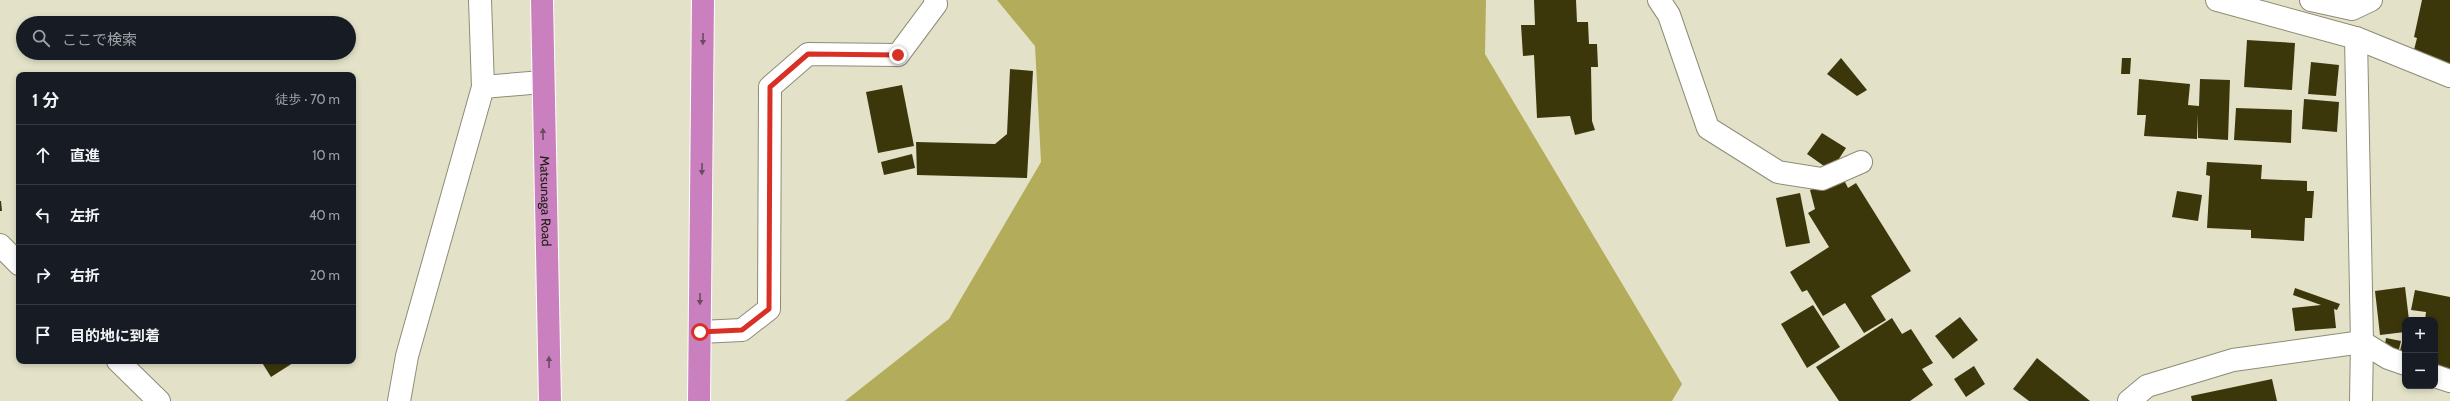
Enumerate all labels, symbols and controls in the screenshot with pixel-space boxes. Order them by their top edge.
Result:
search box [16,16,356,60]
icon: search [30,27,52,49]
text: ここで検索 [62,31,137,49]
one-way arrow [700,33,706,46]
route end [889,46,907,64]
text: 1 分 [32,90,59,110]
text: 徒歩 · 70 m [275,91,340,107]
one-way arrow [540,128,547,140]
icon: ahead [32,144,54,166]
text: 直進 [70,147,100,165]
text: 10 m [312,147,340,163]
street label: Matsunaga Road [537,155,555,246]
one-way arrow [699,163,705,176]
icon: left [32,204,54,226]
text: 左折 [70,207,100,225]
text: 40 m [309,207,340,223]
icon: right [32,264,54,286]
text: 右折 [70,267,100,285]
text: 20 m [310,267,340,283]
one-way arrow [697,293,703,306]
map controls [2402,317,2438,389]
button: + [2402,317,2438,353]
route start [691,323,709,341]
icon: arrive [32,324,54,346]
text: 目的地に到着 [70,327,160,345]
button: − [2402,353,2438,389]
one-way arrow [546,355,552,368]

